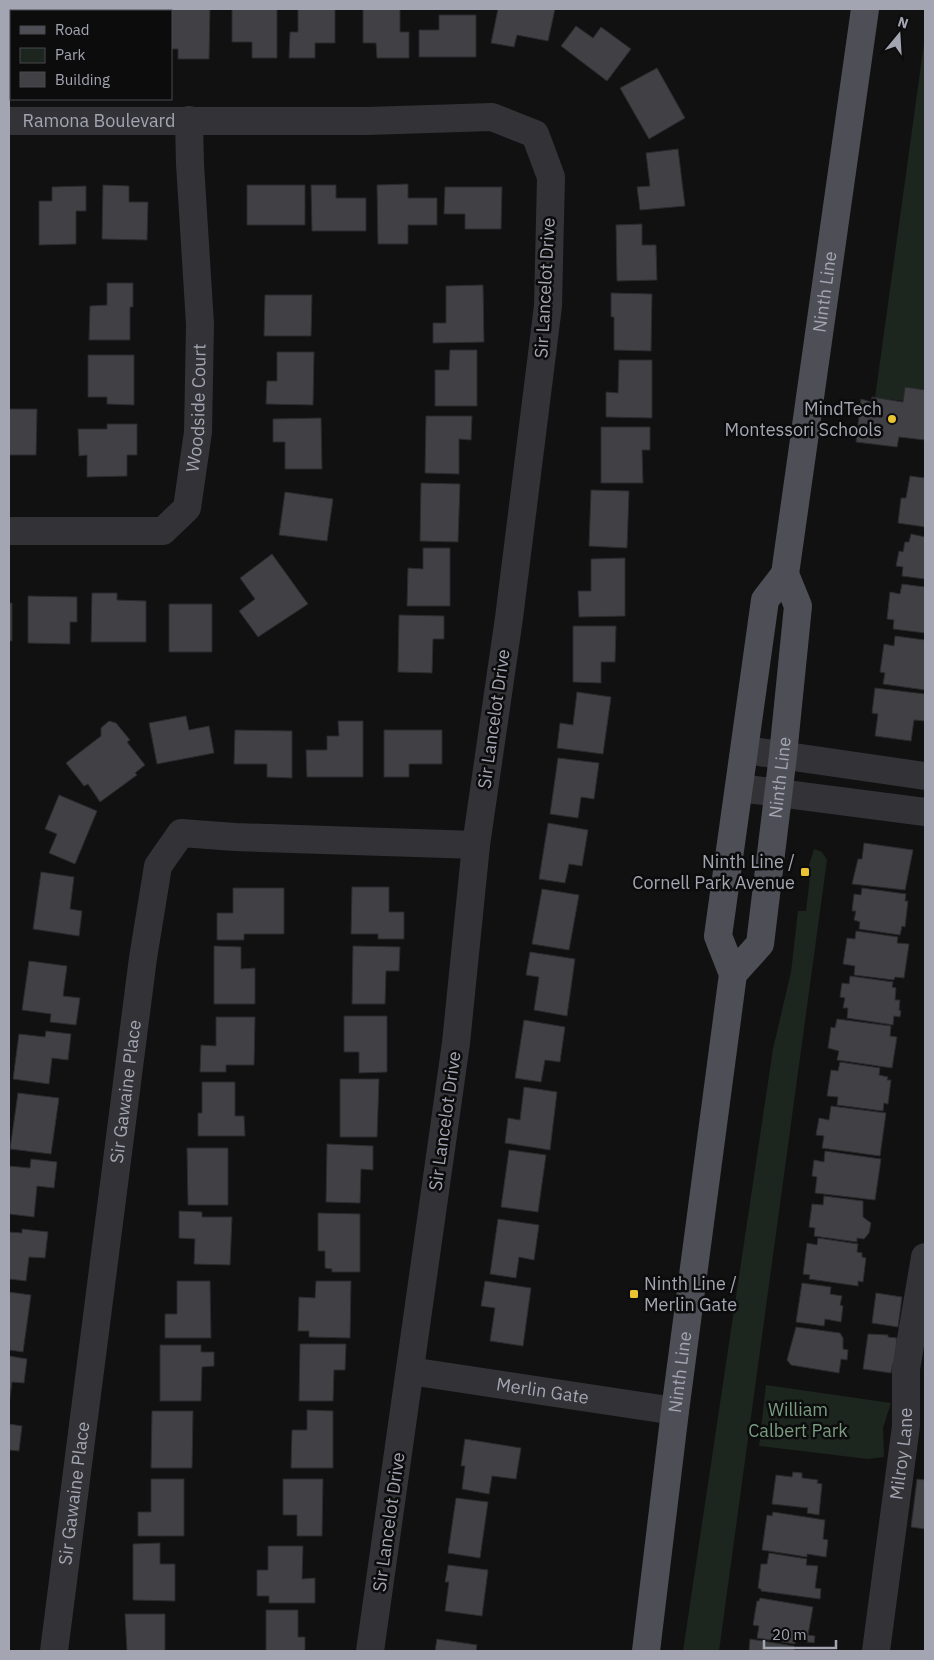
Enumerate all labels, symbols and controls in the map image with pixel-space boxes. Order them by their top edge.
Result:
legend [10,10,172,100]
north arrow [874,10,924,60]
text: N [895,13,911,33]
text: Road [55,20,90,39]
text: Park [55,45,85,64]
text: Building [55,70,110,89]
street label: Ramona Boulevard [23,109,175,132]
street label: Sir Lancelot Drive [529,217,560,359]
street label: Ninth Line [807,250,842,334]
street label: Woodside Court [180,343,211,474]
place label: MindTech Montessori Schools [725,397,882,441]
marker: MindTech Montessori Schools [886,413,898,425]
street label: Sir Lancelot Drive [472,648,515,790]
street label: Ninth Line [763,736,796,820]
place label: Ninth Line / Cornell Park Avenue [632,850,795,894]
marker: Ninth Line / Cornell Park Avenue [799,866,811,878]
street label: Sir Gawaine Place [105,1018,146,1165]
street label: Sir Lancelot Drive [423,1050,466,1192]
place label: Ninth Line / Merlin Gate [644,1272,737,1316]
marker: Ninth Line / Merlin Gate [628,1288,640,1300]
street label: Ninth Line [663,1330,696,1414]
street label: Merlin Gate [495,1372,591,1409]
park label: William Calbert Park [748,1398,848,1442]
street label: Milroy Lane [884,1408,917,1501]
street label: Sir Gawaine Place [53,1420,94,1566]
street label: Sir Lancelot Drive [367,1451,410,1593]
scale bar [764,1618,836,1650]
text: 20 m [772,1625,807,1644]

